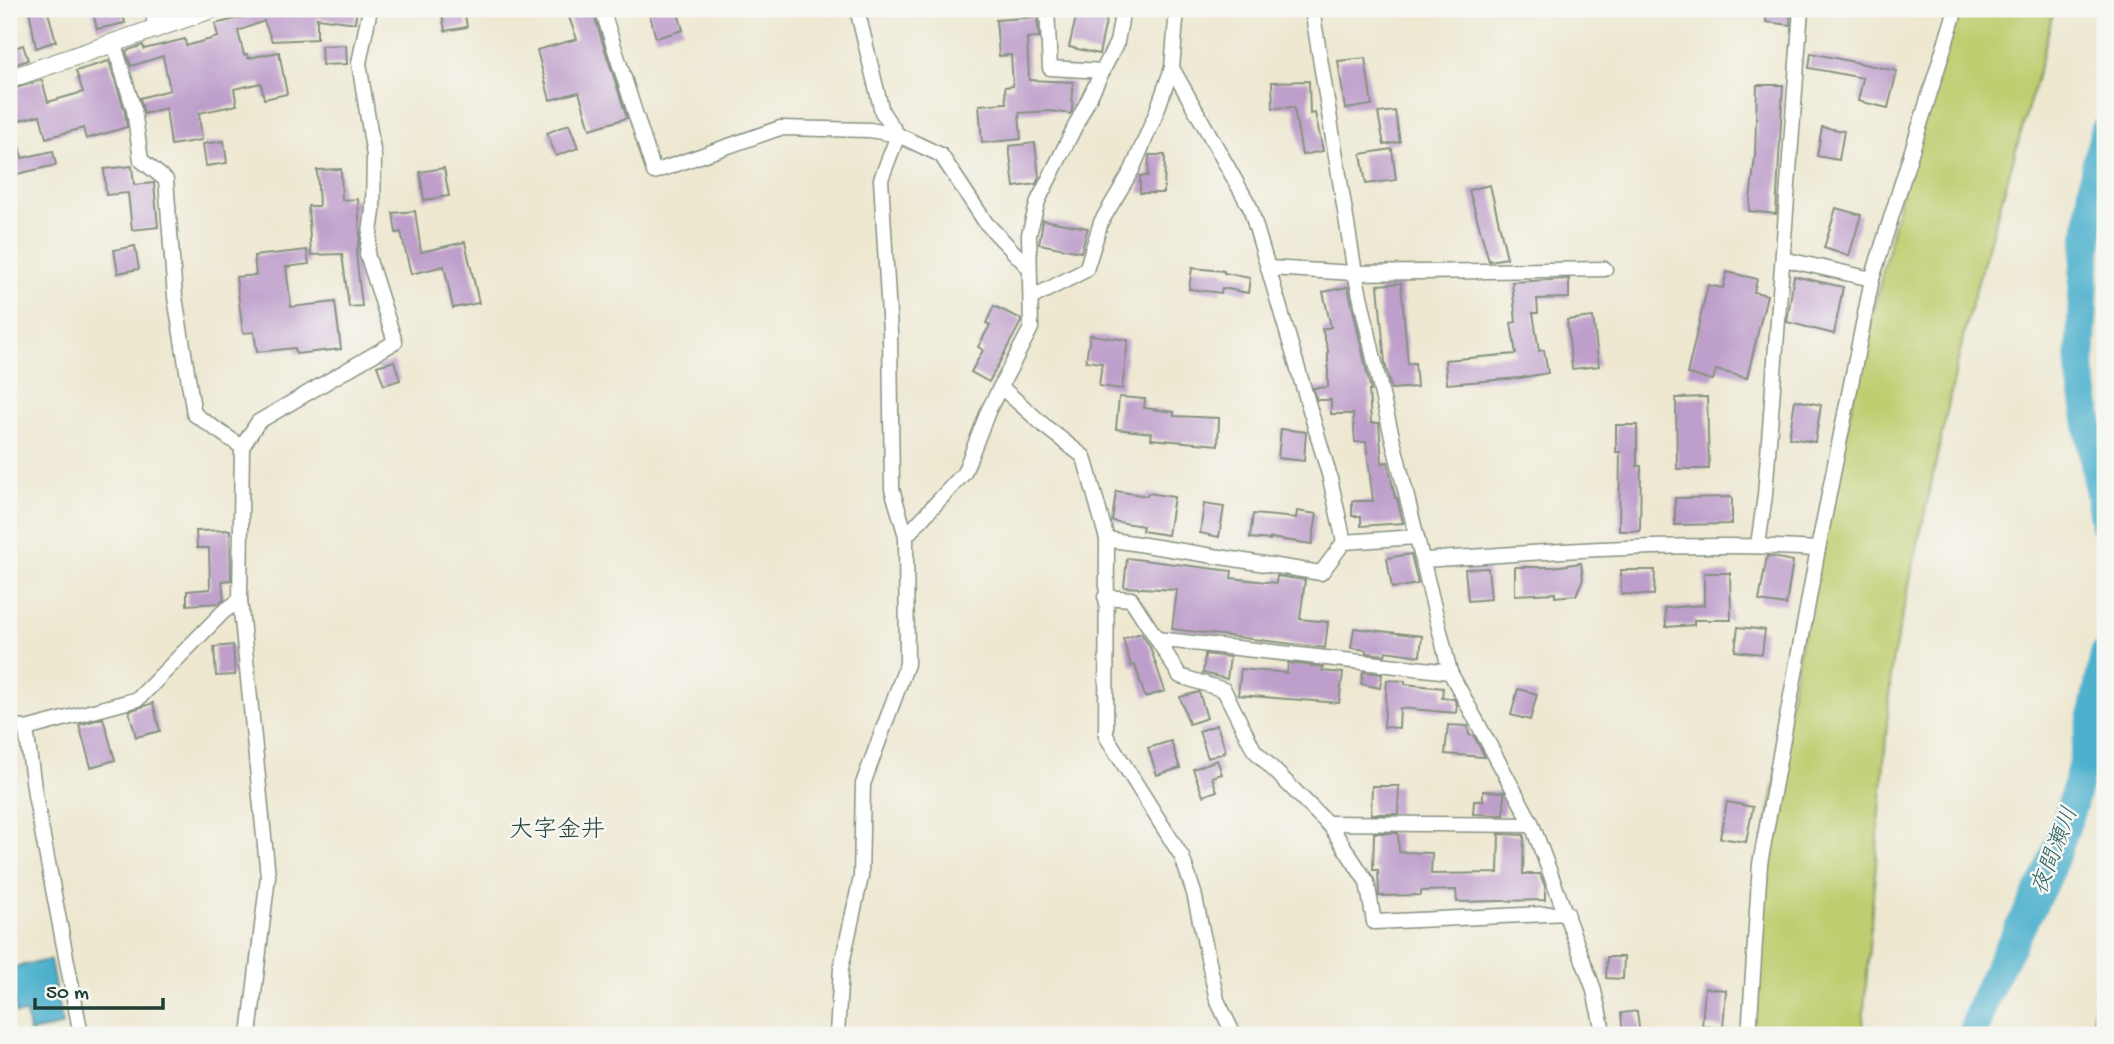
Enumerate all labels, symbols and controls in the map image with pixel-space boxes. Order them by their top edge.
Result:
water label: 夜間瀬川 [2026,803,2085,899]
district label: 大字金井 [509,816,605,846]
scale bar [35,967,163,1011]
text: 50 m [46,982,89,1007]

